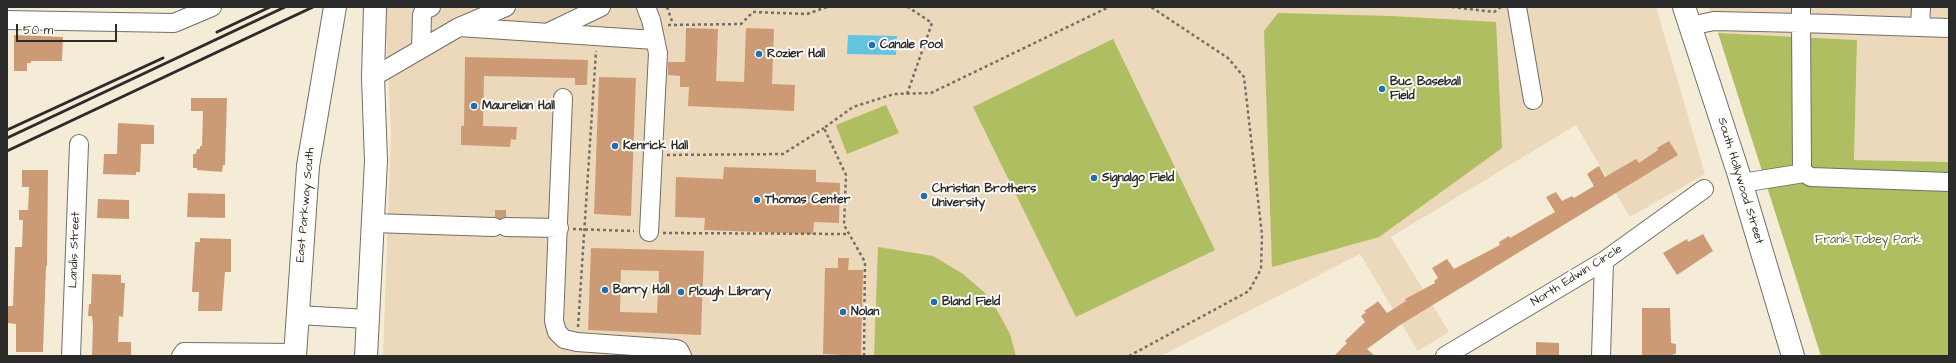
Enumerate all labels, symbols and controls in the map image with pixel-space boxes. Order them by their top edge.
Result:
scale bar [18,16,119,42]
text: 50 m [23,22,53,39]
place label: Canale Pool [880,38,943,52]
marker: Canale Pool [867,40,877,50]
place label: Rozier Hall [767,47,825,61]
marker: Rozier Hall [754,49,764,59]
place label: Buc Baseball Field [1390,75,1461,103]
marker: Buc Baseball Field [1377,84,1387,94]
place label: Maurelian Hall [482,99,555,113]
marker: Maurelian Hall [469,101,479,111]
street label: South Hollywood Street [1714,116,1766,246]
place label: Kenrick Hall [623,139,688,153]
marker: Kenrick Hall [610,141,620,151]
street label: East Parkway South [294,147,318,263]
place label: Signalgo Field [1102,171,1174,185]
marker: Signalgo Field [1089,173,1099,183]
place label: Christian Brothers University [932,182,1036,210]
marker: Christian Brothers University [919,191,929,201]
place label: Thomas Center [765,193,850,207]
marker: Thomas Center [752,195,762,205]
street label: Landis Street [66,212,84,288]
park label: Frank Tobey Park [1815,233,1921,247]
street label: North Edwin Circle [1529,242,1625,310]
place label: Barry Hall [613,283,669,297]
marker: Barry Hall [600,285,610,295]
place label: Plough Library [689,285,771,299]
marker: Plough Library [676,287,686,297]
place label: Bland Field [942,295,1000,309]
marker: Bland Field [929,297,939,307]
place label: Nolan [851,305,879,319]
marker: Nolan [838,307,848,317]

